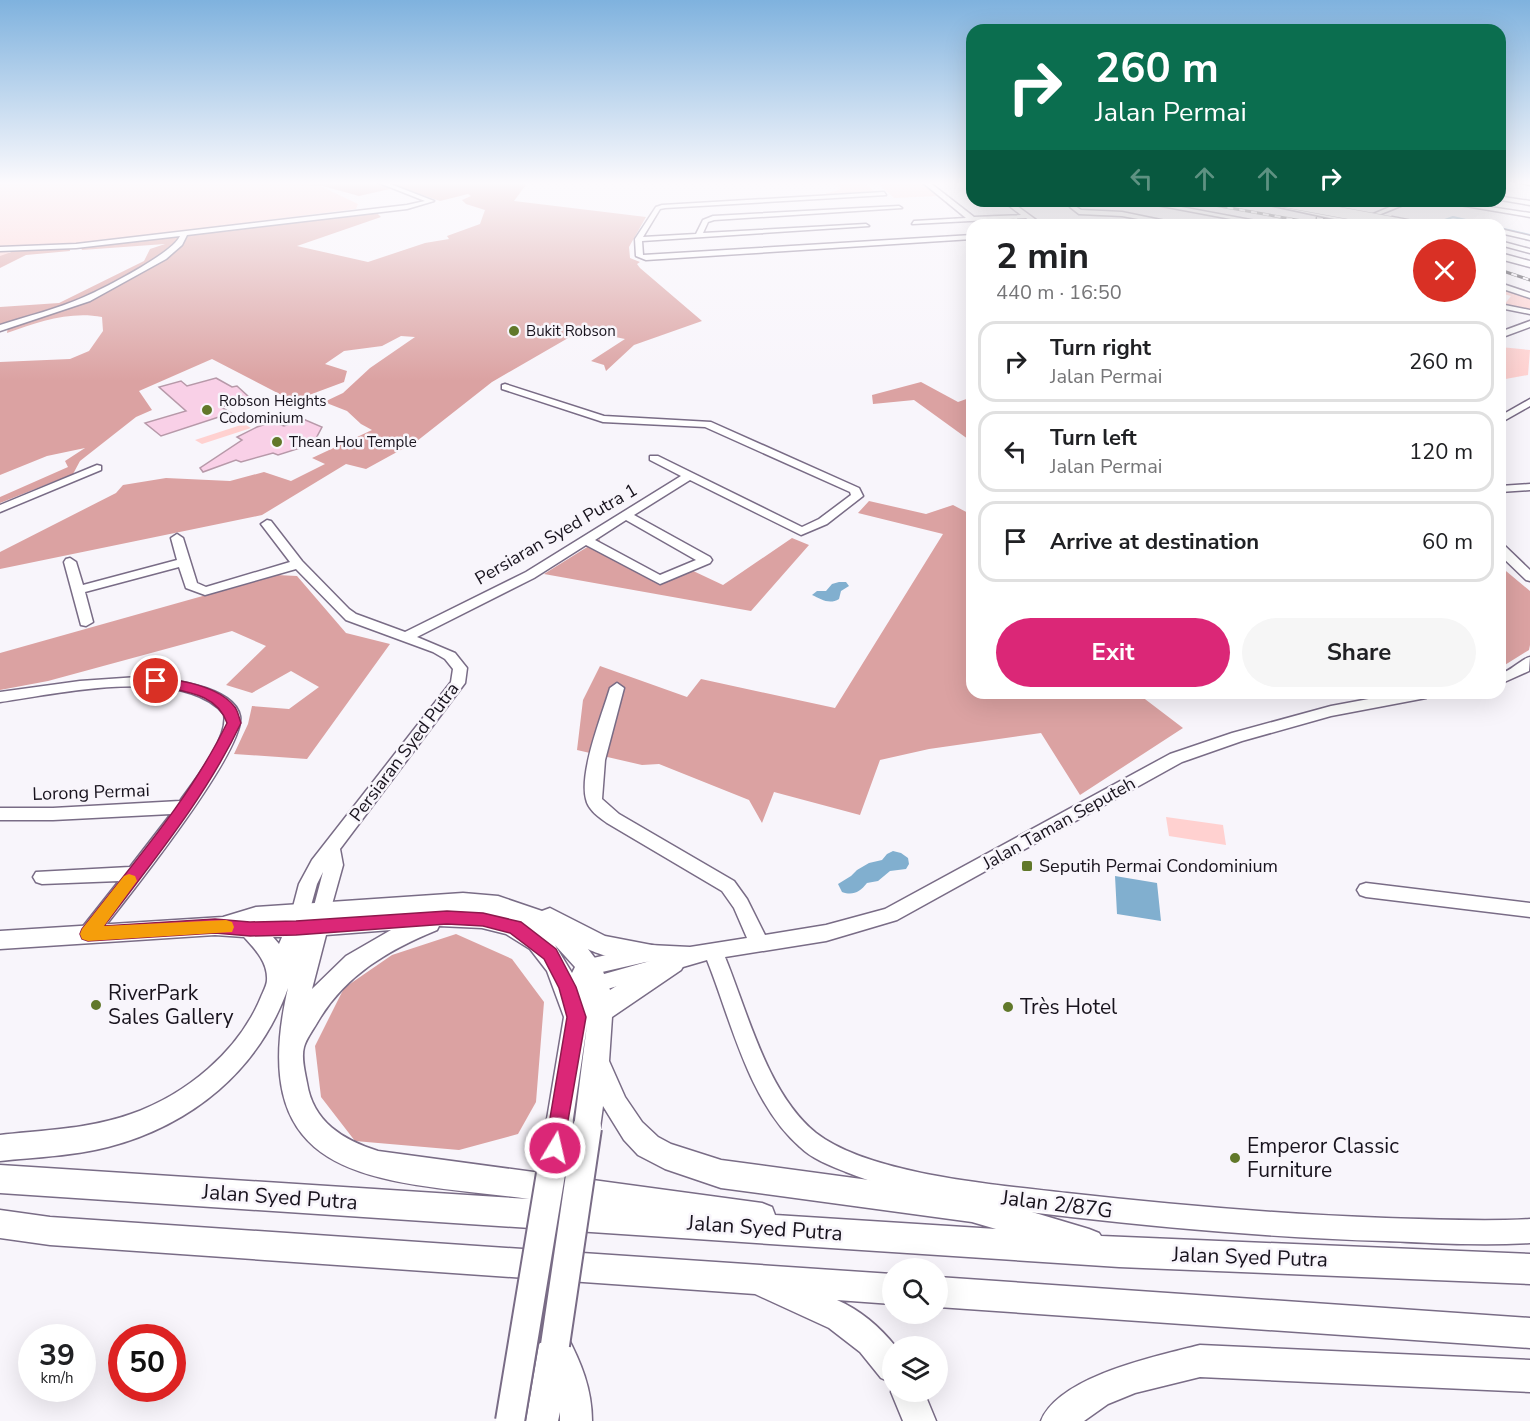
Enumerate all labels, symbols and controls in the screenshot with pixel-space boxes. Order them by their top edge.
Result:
text: 260 m [1095,40,1219,97]
icon: right [996,48,1074,126]
text: Jalan Permai [1095,94,1247,131]
icon: left [1125,162,1158,195]
icon: ahead [1188,162,1221,195]
icon: ahead [1251,162,1284,195]
icon: right [1314,162,1347,195]
text: 2 min [996,232,1089,281]
button: close [1413,239,1476,302]
text: 440 m · 16:50 [996,279,1122,306]
place label: Bukit Robson [526,321,616,341]
marker: Bukit Robson [507,324,521,338]
text: Turn right [1050,333,1151,363]
icon: right [999,345,1032,378]
text: 260 m [1409,347,1473,377]
text: Jalan Permai [1050,363,1162,390]
place label: Robson Heights Codominium [219,391,327,428]
marker: Robson Heights Codominium [200,403,214,417]
text: Turn left [1050,423,1137,453]
place label: Thean Hou Temple [289,432,417,452]
marker: Thean Hou Temple [270,435,284,449]
icon: left [999,435,1032,468]
text: 120 m [1409,437,1473,467]
text: Jalan Permai [1050,453,1162,480]
street label: Persiaran Syed Putra 1 [470,478,642,590]
icon: arrive [999,525,1032,558]
text: Arrive at destination [1050,527,1259,557]
text: 60 m [1422,527,1473,557]
button: Exit [996,618,1230,687]
button: Share [1242,618,1476,687]
pin [130,655,181,706]
icon: arrive [139,664,172,697]
street label: Persiaran Syed Putra [344,678,464,826]
street label: Jalan Taman Seputeh [977,771,1140,875]
street label: Lorong Permai [32,778,150,806]
place label: Seputih Permai Condominium [1039,854,1278,878]
marker: Seputih Permai Condominium [1020,859,1034,873]
place label: RiverPark Sales Gallery [108,979,234,1031]
place label: Très Hotel [1020,993,1118,1021]
marker: RiverPark Sales Gallery [89,998,103,1012]
marker: Très Hotel [1001,1000,1015,1014]
position arrow [523,1116,587,1180]
place label: Emperor Classic Furniture [1247,1132,1399,1184]
marker: Emperor Classic Furniture [1228,1151,1242,1165]
street label: Jalan Syed Putra [200,1178,359,1216]
street label: Jalan 2/87G [999,1183,1114,1225]
street label: Jalan Syed Putra [685,1209,844,1247]
street label: Jalan Syed Putra [1171,1240,1328,1274]
map controls [882,1258,948,1402]
button: search [882,1258,948,1324]
speed limit sign: 50 [108,1324,186,1402]
text: 39 [39,1335,75,1376]
button: layers [882,1336,948,1402]
text: km/h [40,1368,74,1388]

